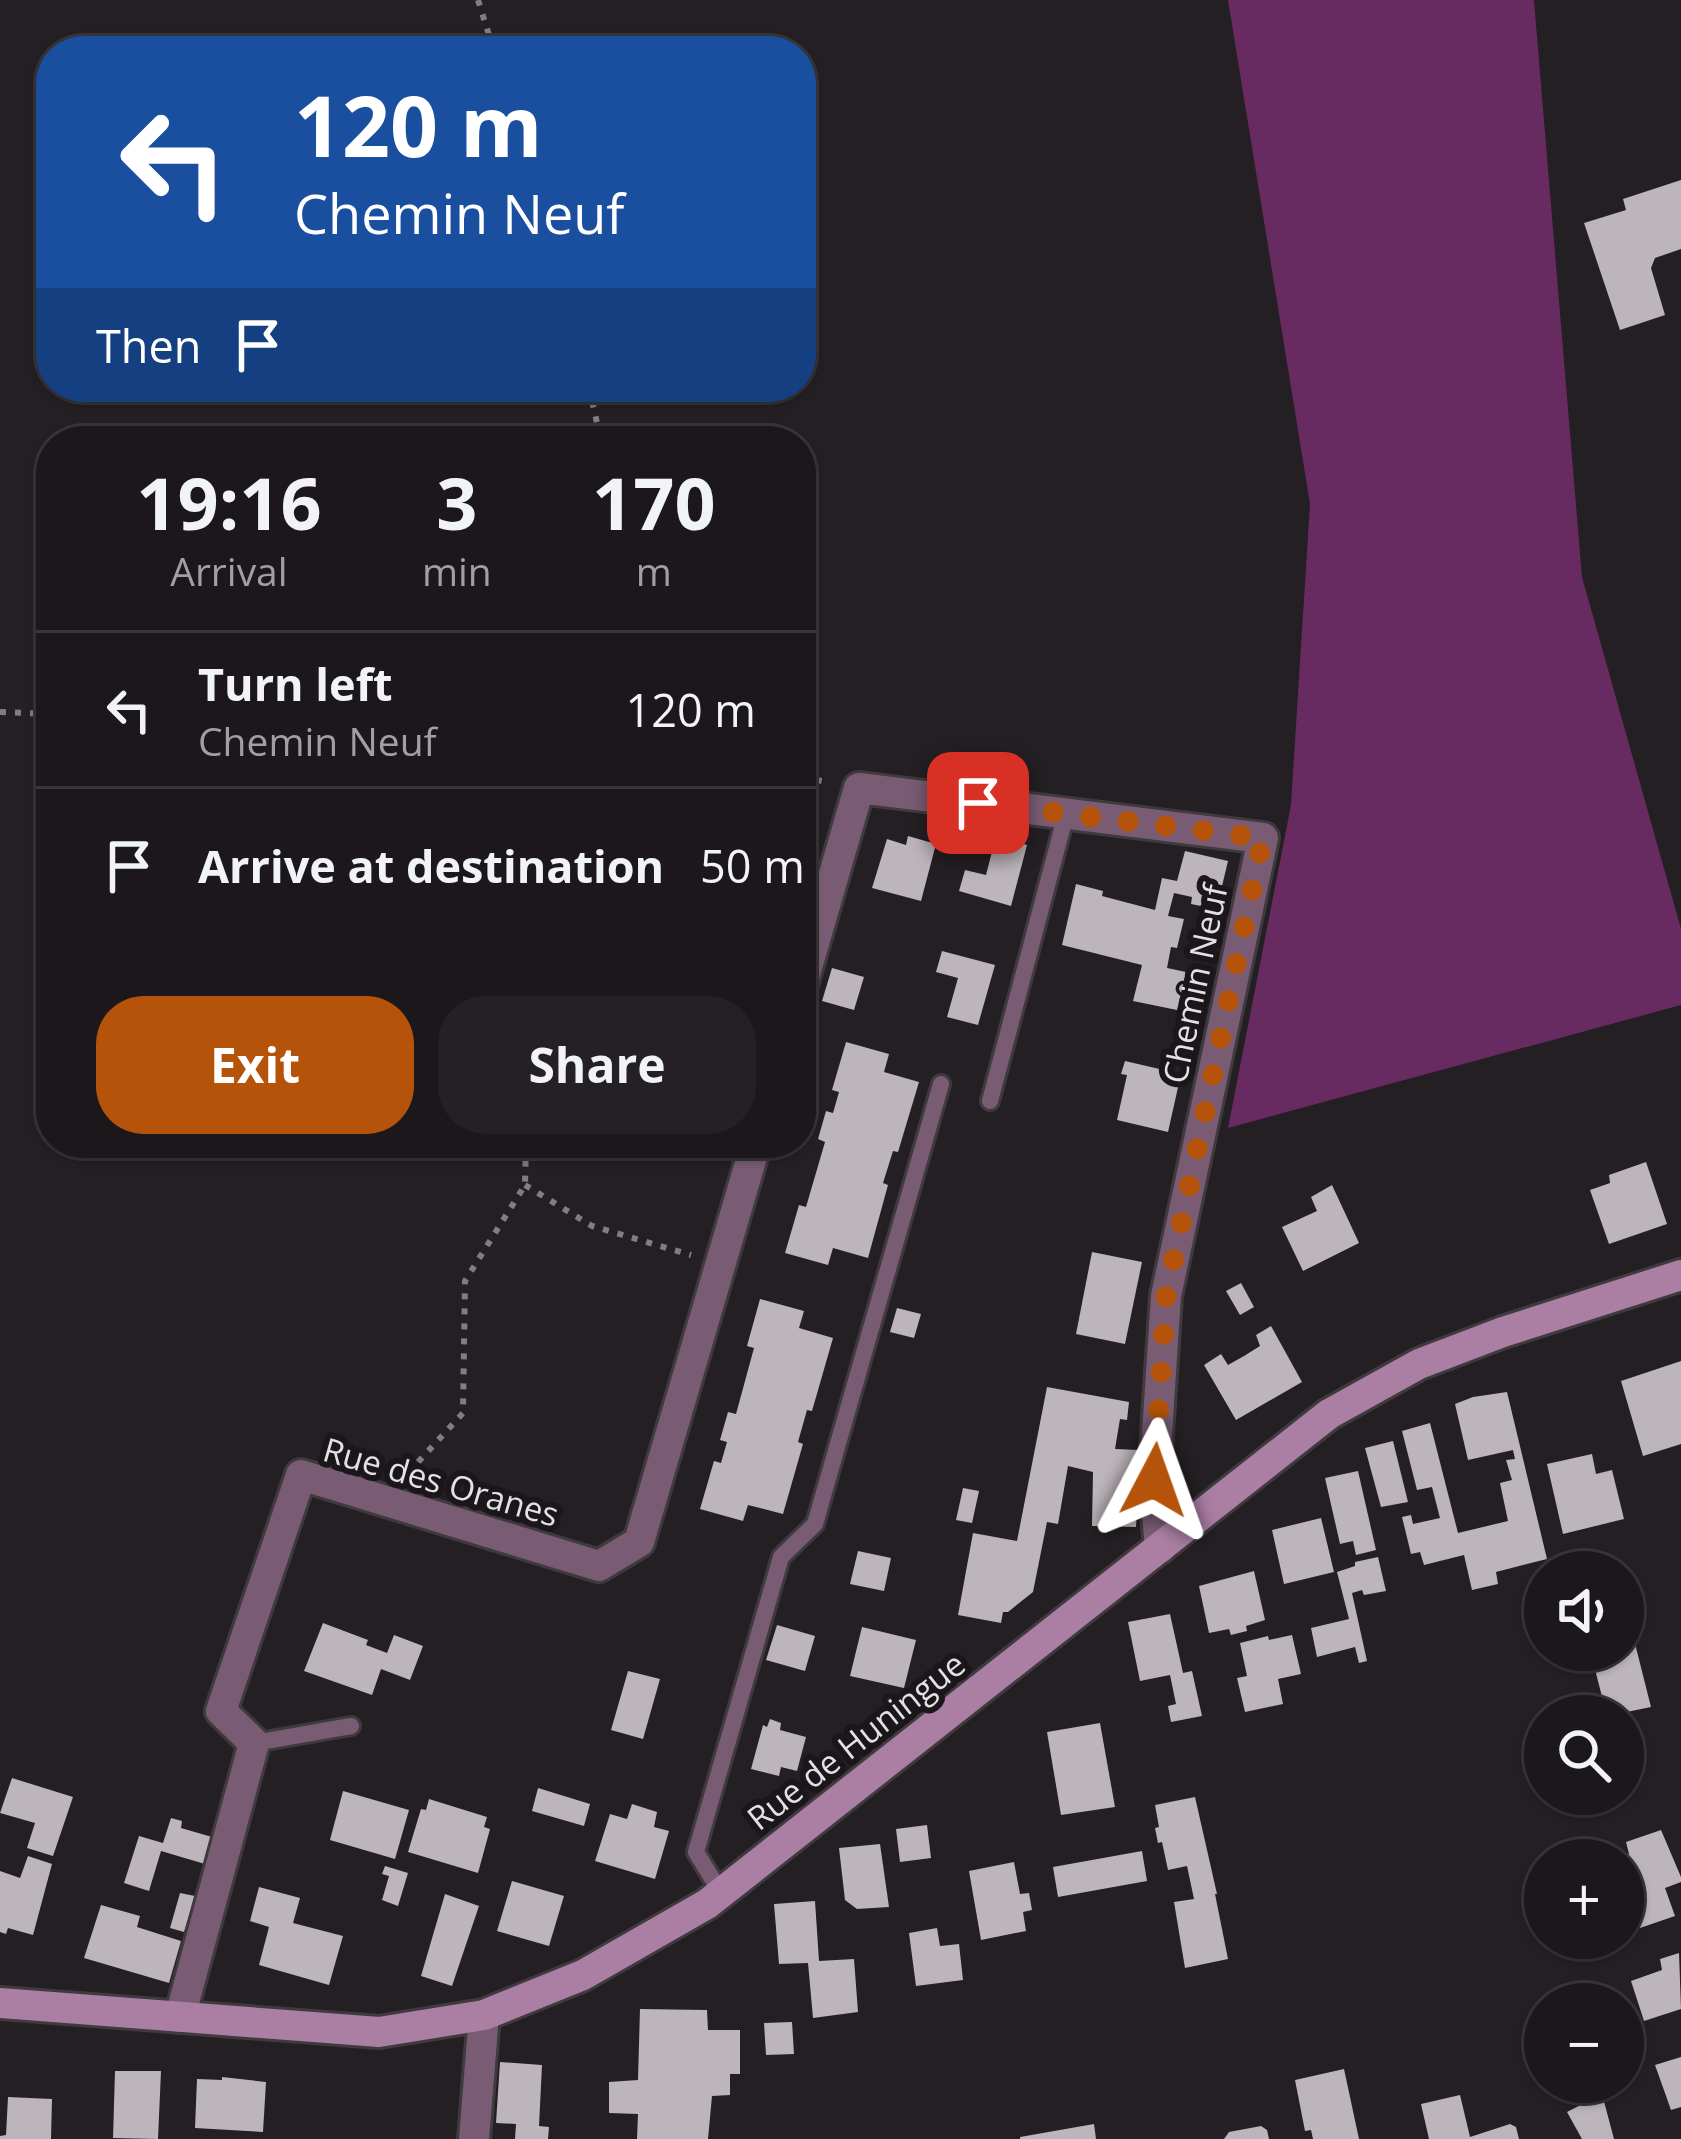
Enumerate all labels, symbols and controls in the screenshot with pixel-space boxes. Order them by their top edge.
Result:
text: 120 m [294,67,542,182]
icon: left [96,84,252,240]
text: Chemin Neuf [294,176,625,250]
icon: arrive [225,312,291,378]
text: Then [96,315,201,376]
text: 19:16 [136,453,322,551]
text: 3 [436,453,477,551]
text: 170 [592,453,716,551]
text: Arrival [170,544,288,597]
text: min [422,544,492,597]
text: m [636,544,672,597]
text: Turn left [198,653,393,714]
icon: left [96,677,162,743]
text: 120 m [625,679,756,740]
text: Chemin Neuf [198,714,437,767]
pin [927,752,1029,854]
icon: arrive [945,770,1011,836]
icon: arrive [96,833,162,899]
text: Arrive at destination [198,835,664,896]
text: 50 m [700,835,805,896]
street label: Chemin Neuf [1152,879,1238,1087]
button: Exit [96,996,414,1134]
button: Share [438,996,756,1134]
position arrow [1091,1417,1217,1543]
street label: Rue des Oranes [318,1426,564,1537]
map controls [1524,1551,1644,2103]
button: sound [1524,1551,1644,1671]
street label: Rue de Huningue [737,1641,974,1840]
button: search [1524,1695,1644,1815]
button: + [1524,1839,1644,1959]
button: − [1524,1983,1644,2103]

